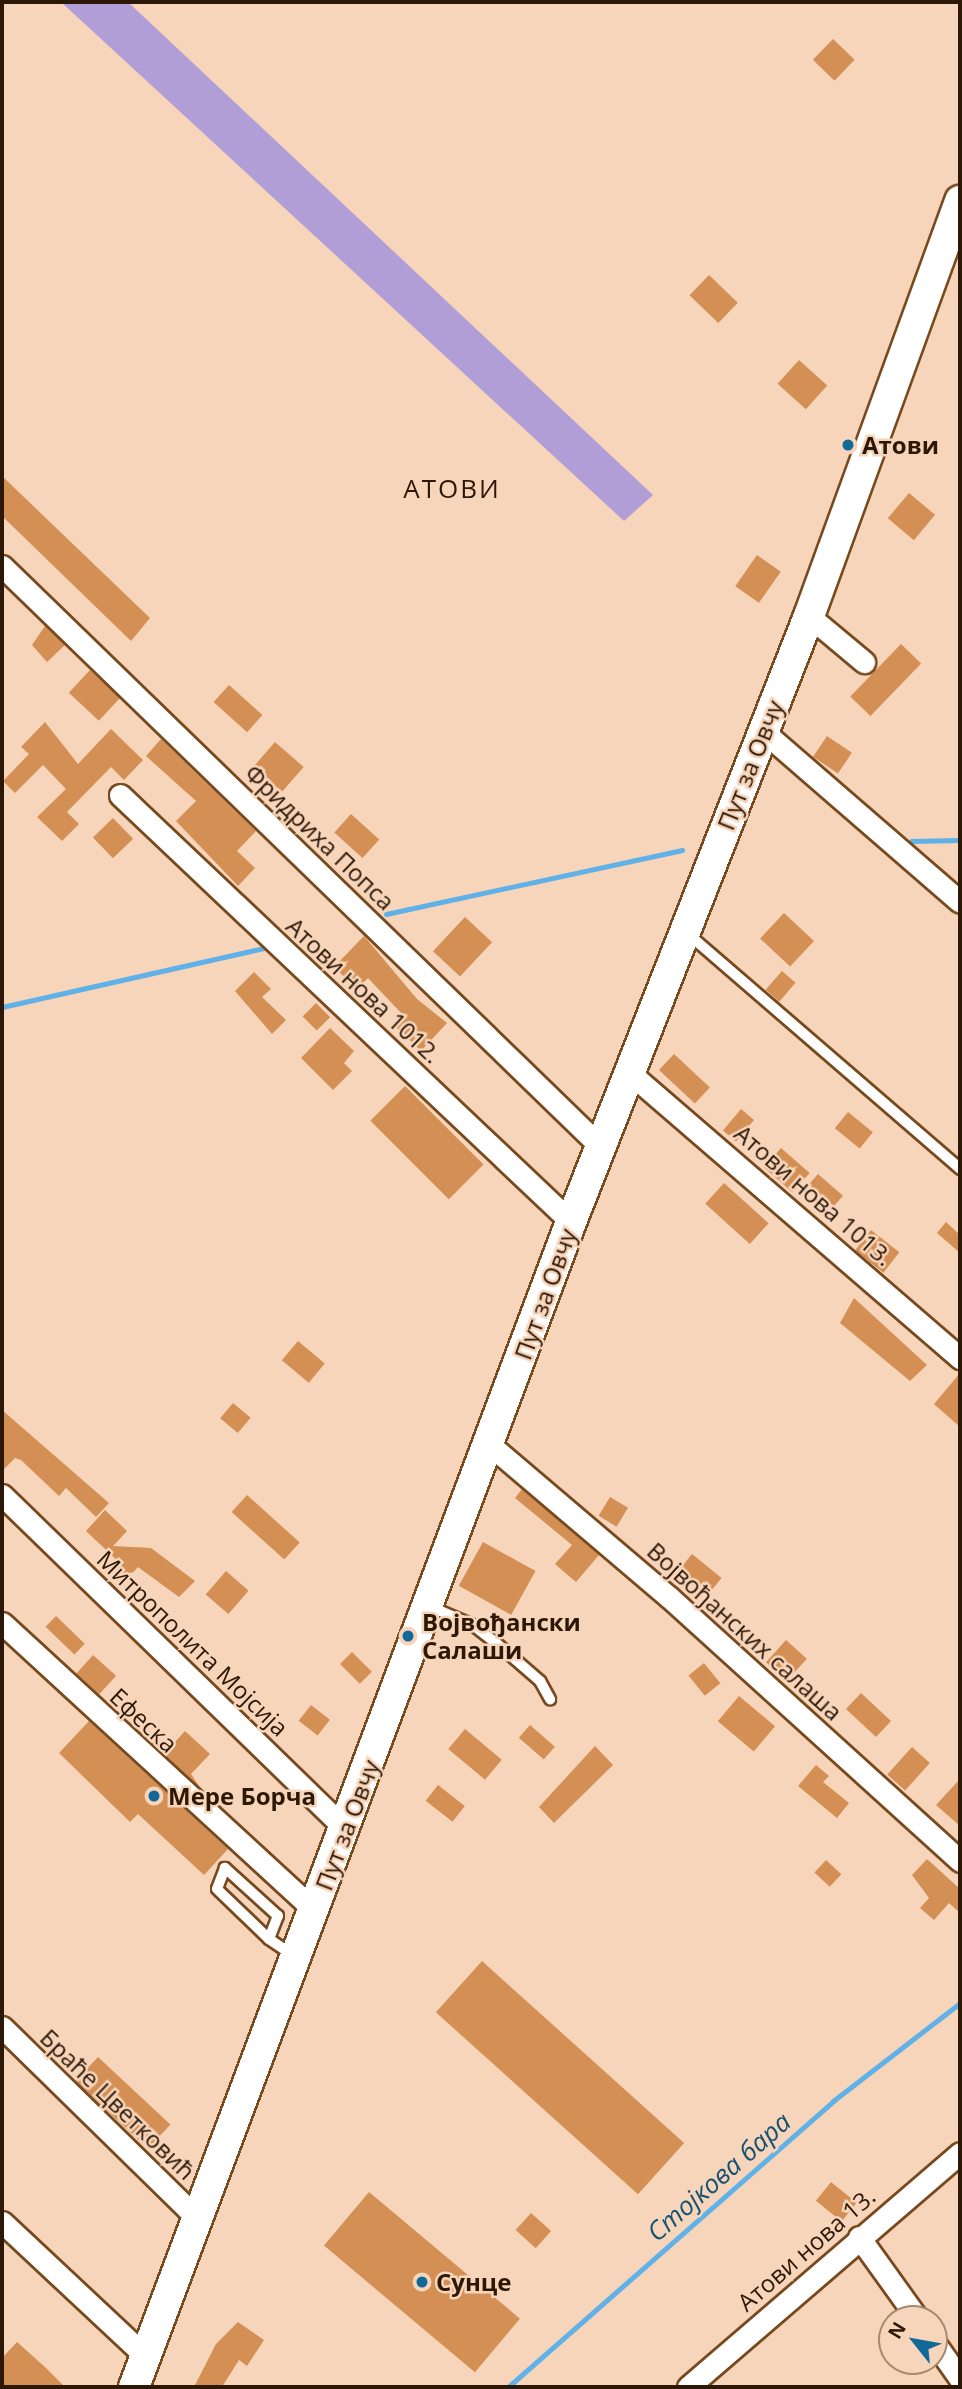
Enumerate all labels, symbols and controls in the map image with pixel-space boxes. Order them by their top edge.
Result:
place label: Атови [862,431,939,459]
marker: Атови [840,437,856,453]
district label: АТОВИ [404,473,500,505]
street label: Пут за Овчу [711,696,789,834]
street label: Фридриха Попса [239,758,401,916]
street label: Атови нова 1012. [281,911,447,1069]
street label: Атови нова 1013. [729,1118,899,1272]
street label: Пут за Овчу [508,1225,582,1363]
street label: Војвођанских салаша [642,1536,848,1726]
street label: Митрополита Мојсија [91,1544,295,1742]
place label: Војвођански Салаши [422,1608,581,1664]
marker: Војвођански Салаши [400,1628,416,1644]
street label: Ефеска [104,1682,184,1758]
street label: Пут за Овчу [309,1756,385,1894]
place label: Мере Борча [168,1782,316,1810]
marker: Мере Борча [146,1788,162,1804]
street label: Браће Цветковић [35,2023,201,2185]
water label: Стојкова бара [641,2106,797,2248]
street label: Атови нова 13. [731,2181,881,2317]
place label: Сунце [436,2268,512,2296]
marker: Сунце [414,2274,430,2290]
north arrow [878,2305,948,2375]
text: N [882,2317,912,2344]

